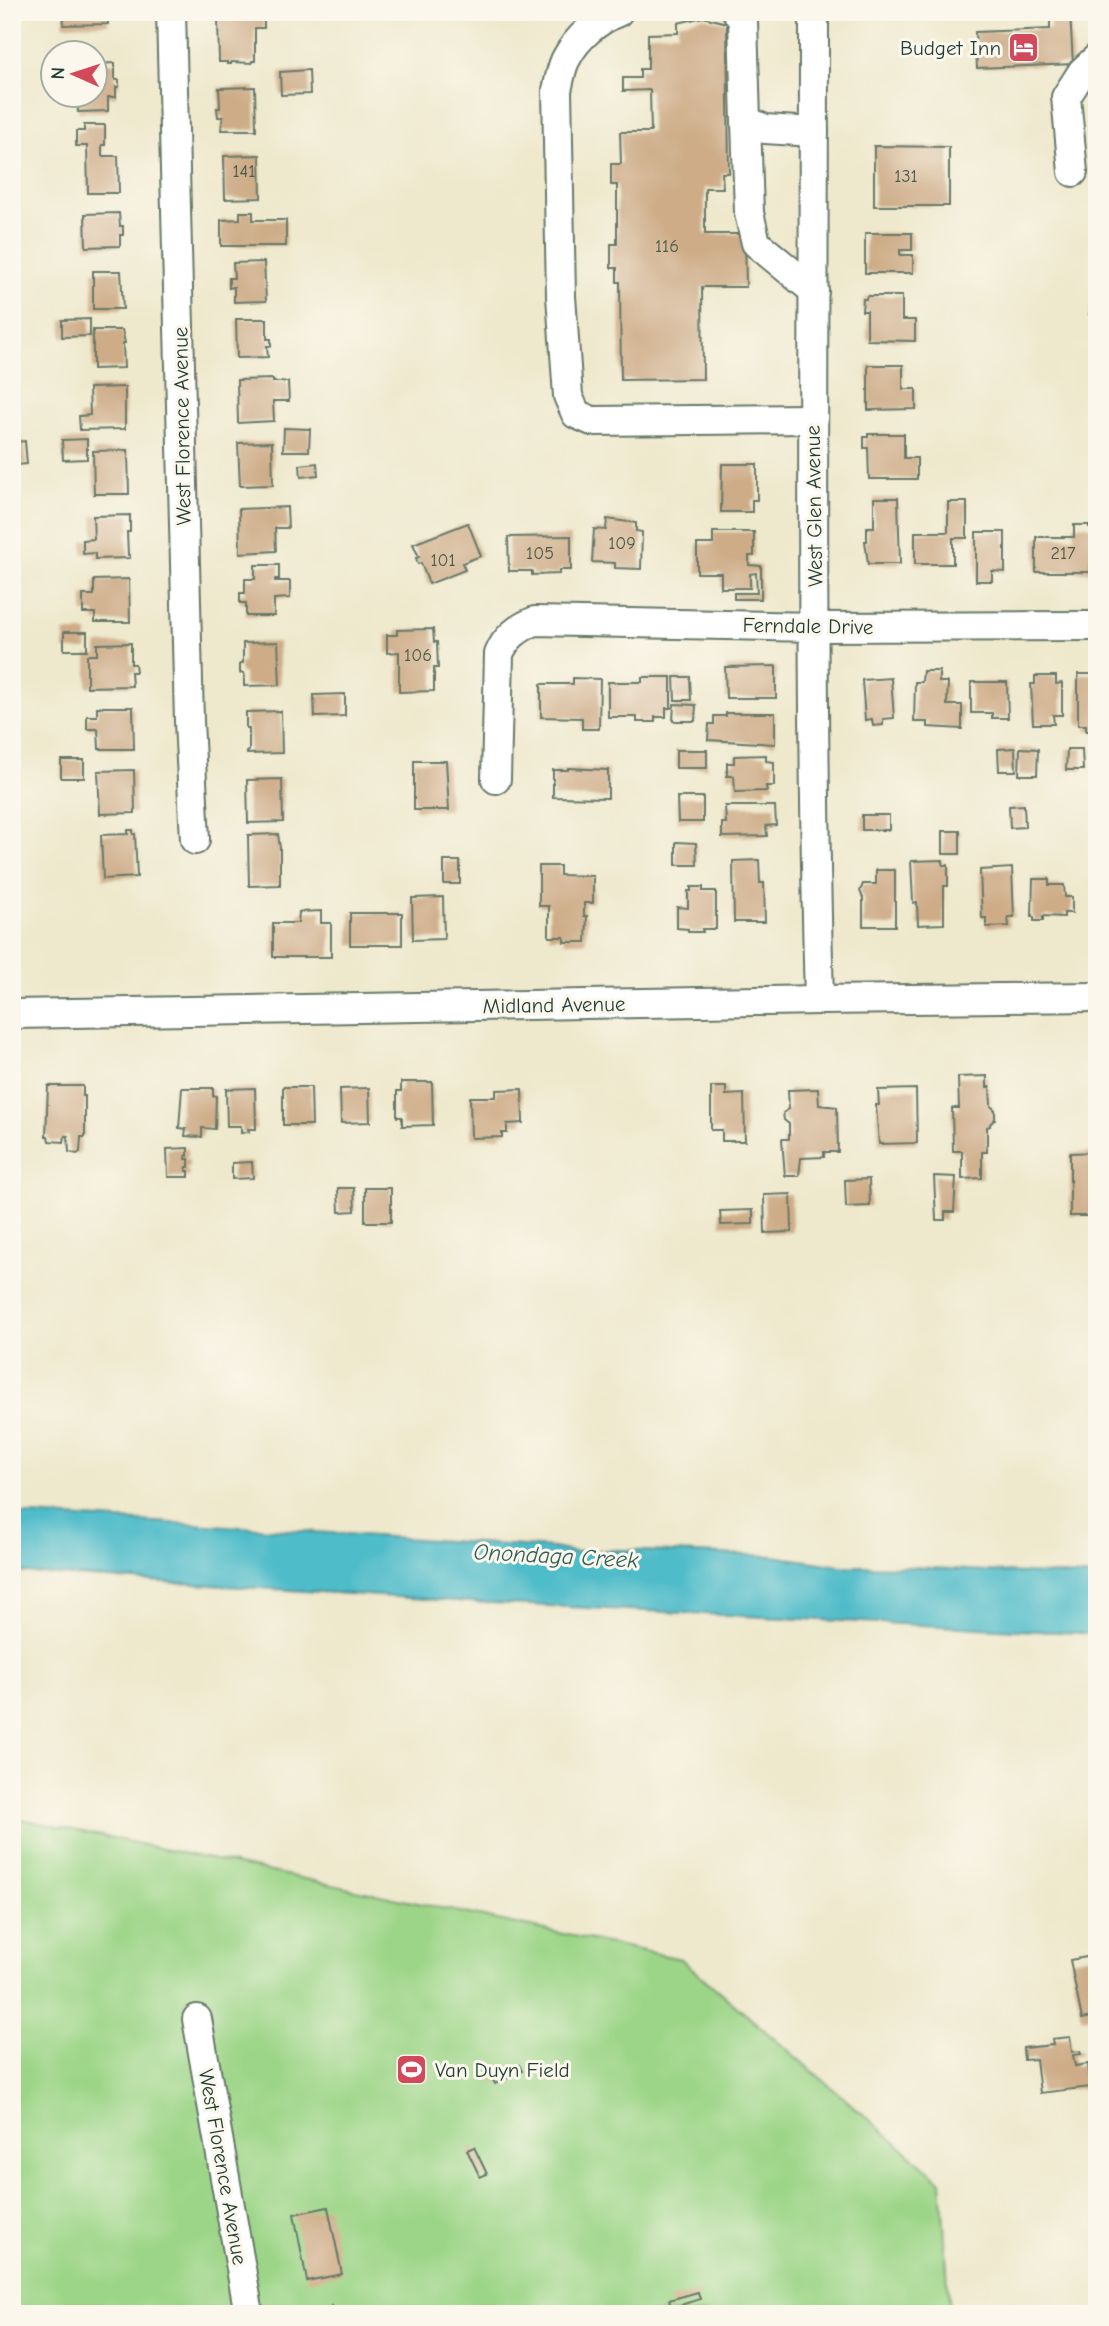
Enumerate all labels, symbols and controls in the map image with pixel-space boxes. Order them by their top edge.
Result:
hotel icon: Budget Inn [1007,31,1041,65]
place label: Budget Inn [900,36,1001,60]
north arrow [38,38,108,108]
text: N [47,66,69,80]
house number: 141 [233,161,255,182]
house number: 131 [894,166,918,187]
house number: 116 [655,236,679,257]
street label: West Florence Avenue [168,327,196,525]
street label: West Glen Avenue [801,425,827,587]
house number: 109 [608,533,636,554]
house number: 105 [526,543,554,564]
house number: 217 [1050,543,1076,564]
house number: 101 [430,550,456,571]
street label: Ferndale Drive [742,613,874,639]
house number: 106 [404,645,432,666]
street label: Midland Avenue [482,992,626,1018]
water label: Onondaga Creek [473,1538,640,1574]
sports icon: Van Duyn Field [395,2053,429,2087]
place label: Van Duyn Field [435,2058,570,2082]
street label: West Florence Avenue [194,2067,252,2267]

